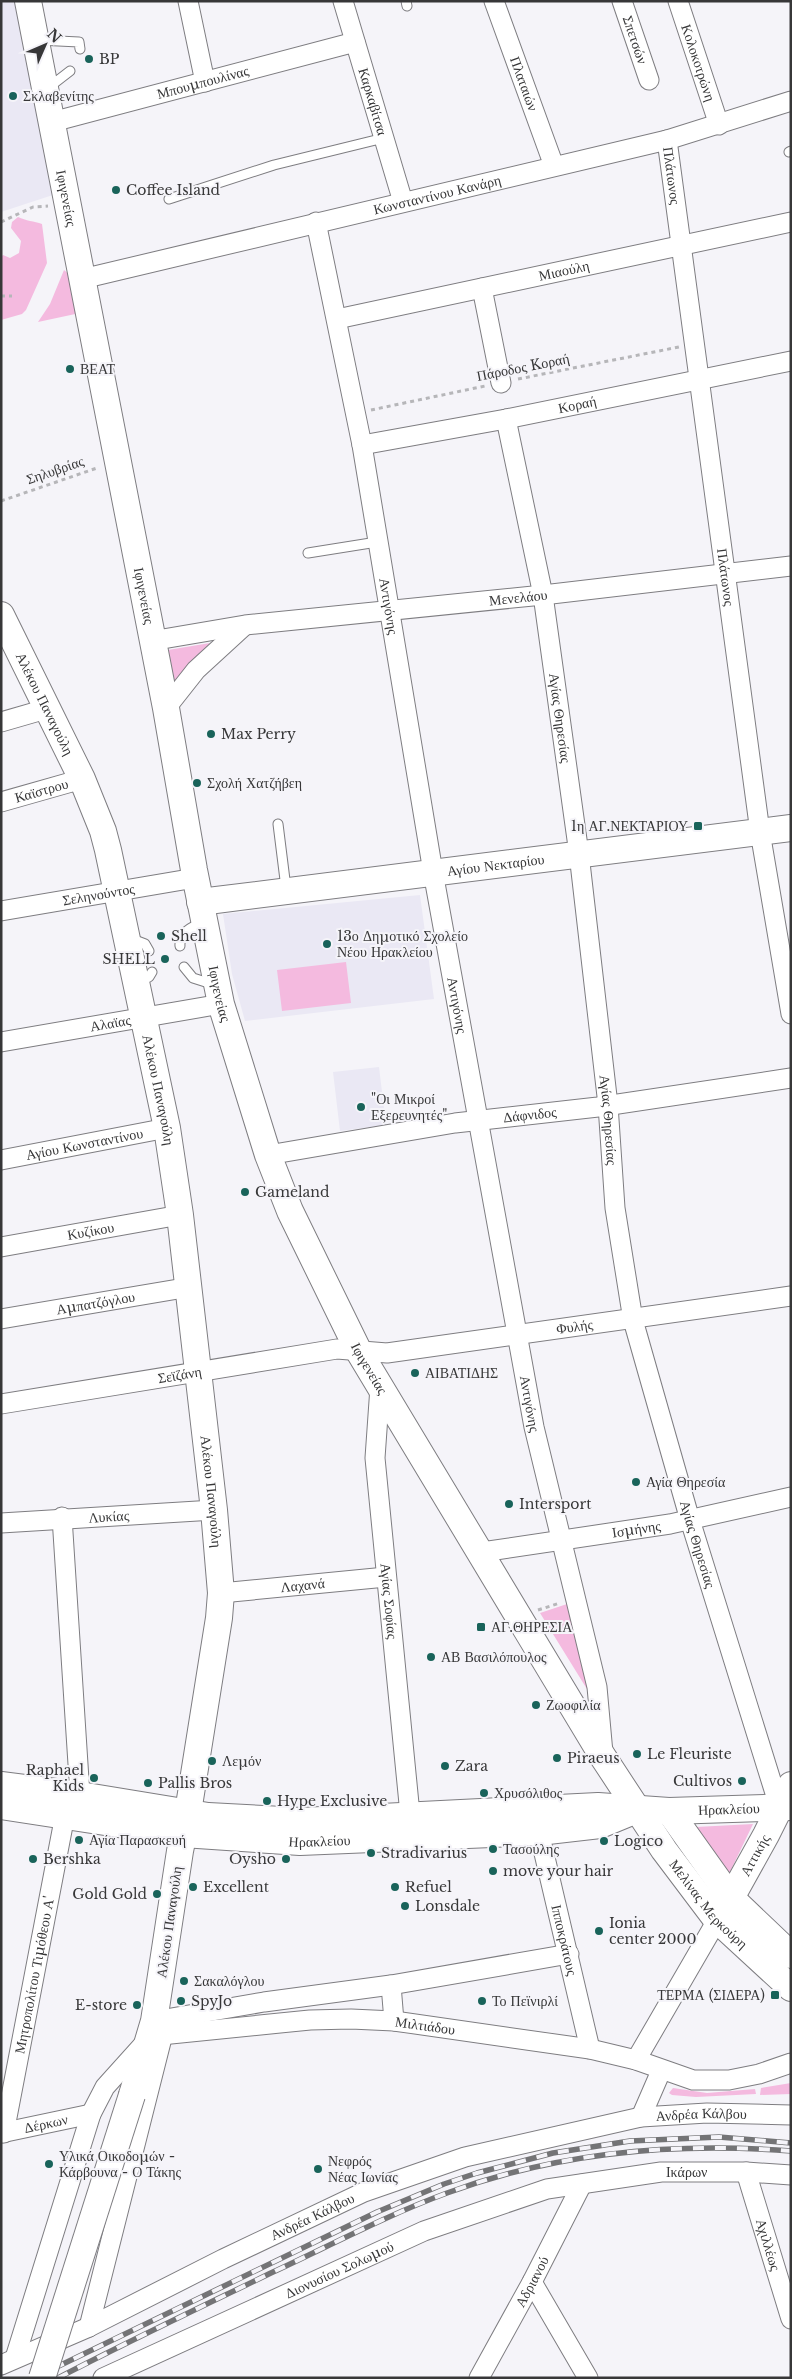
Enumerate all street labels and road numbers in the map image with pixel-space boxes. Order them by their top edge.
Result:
street label: Σπετσών [619,13,652,66]
street label: Κολοκοτρώνη [677,22,720,104]
street label: Πλαταιών [506,54,542,113]
street label: Μπουμπουλίνας [155,61,251,103]
street label: Καρκαβίτσα [354,66,392,138]
street label: Πλάτωνος [659,146,685,206]
street label: Ιφιγενείας [52,168,81,229]
street label: Κωνσταντίνου Κανάρη [371,171,503,218]
street label: Μιαούλη [537,256,591,285]
street label: Πάροδος Kοραή [475,349,571,385]
street label: Κοραή [556,392,598,417]
street label: Σηλυβρίας [24,452,87,488]
street label: Πλάτωνος [713,547,739,607]
street label: Ιφιγενείας [130,566,159,626]
street label: Αντιγόνης [375,576,402,636]
street label: Μενελάου [488,586,549,609]
street label: Αλέκου Παναγούλη [12,649,78,758]
street label: Αγίας Θηρεσίας [545,672,575,765]
street label: Καϊστρου [13,774,70,807]
street label: Αγίου Νεκταρίου [446,850,545,880]
street label: Σεληνούντος [61,879,136,909]
street label: Ιφιγενείας [204,964,235,1024]
street label: Αντιγόνης [443,975,471,1035]
street label: Αλαϊας [89,1011,133,1035]
street label: Αλέκου Παναγούλη [138,1033,178,1147]
street label: Αγίας Θηρεσίας [596,1074,621,1166]
street label: Δάφνιδος [502,1103,558,1127]
street label: Αγίου Κωνσταντίνου [24,1124,145,1164]
street label: Κυζίκου [66,1218,116,1244]
street label: Αμπατζόγλου [55,1287,136,1318]
street label: Φυλής [555,1315,594,1338]
street label: Ιφιγενείας [347,1340,392,1398]
street label: Σεϊζάνη [156,1362,203,1387]
street label: Αντιγόνης [516,1374,544,1434]
street label: Αλέκου Παναγούλη [196,1434,226,1548]
street label: Αγίας Θηρεσίας [676,1498,720,1591]
street label: Λυκίας [88,1506,130,1527]
street label: Ισμήνης [611,1516,662,1542]
street label: Αγίας Σοφίας [376,1562,402,1640]
street label: Λαχανά [280,1574,326,1596]
street label: Ηρακλείου [698,1799,760,1819]
street label: Ηρακλείου [288,1831,351,1851]
street label: Αττικής [736,1831,774,1879]
street label: Μελίνας Μερκούρη [665,1856,752,1953]
street label: Αλέκου Παναγούλη [152,1865,186,1979]
street label: Μητροπολίτου Τιμόθεου Α' [10,1894,58,2055]
street label: Ιπποκράτους [547,1903,582,1978]
street label: Μιλτιάδου [394,2012,456,2039]
street label: Ανδρέα Κάλβου [655,2104,747,2125]
street label: Δέρκων [22,2110,70,2137]
street label: Ικάρων [666,2163,707,2181]
street label: Ανδρέα Κάλβου [267,2189,357,2244]
street label: Αχιλλέως [752,2217,785,2273]
street label: Διονυσίου Σολωμού [282,2237,397,2302]
street label: Αδριανού [511,2253,553,2310]

